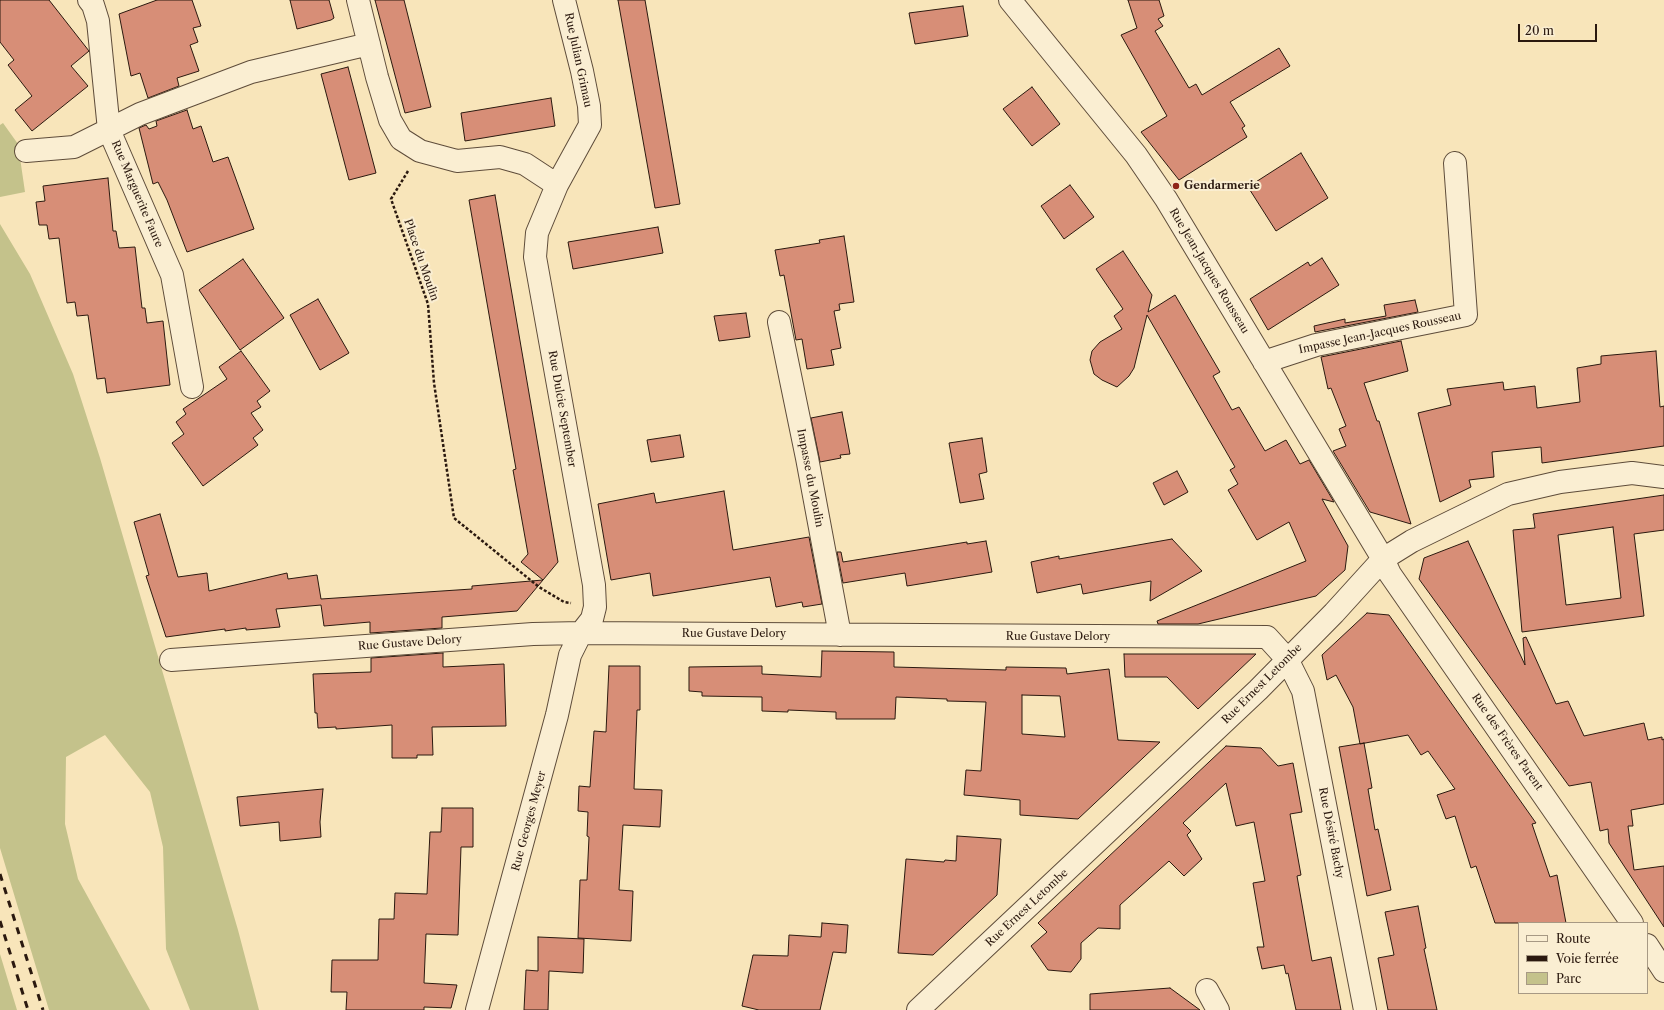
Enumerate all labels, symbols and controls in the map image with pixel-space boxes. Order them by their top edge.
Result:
street label: Rue Julian Grimau [562,11,594,109]
scale bar [1520,16,1599,42]
text: 20 m [1525,23,1554,38]
street label: Rue Marguerite Faure [108,138,166,250]
place label: Gendarmerie [1184,179,1260,193]
marker: Gendarmerie [1171,181,1181,191]
street label: Rue Jean-Jacques Rousseau [1166,206,1252,336]
street label: Place du Moulin [401,217,441,303]
street label: Impasse Jean-Jacques Rousseau [1298,309,1462,357]
street label: Rue Dulcie September [545,350,579,468]
street label: Impasse du Moulin [794,428,826,528]
street label: Rue Gustave Delory [682,627,786,641]
street label: Rue Gustave Delory [1006,630,1110,644]
street label: Rue Gustave Delory [358,633,462,653]
street label: Rue Ernest Letombe [1219,641,1305,727]
street label: Rue des Frères Parent [1469,691,1545,793]
street label: Rue Georges Meyer [509,769,549,873]
street label: Rue Désiré Bachy [1316,786,1346,880]
street label: Rue Ernest Letombe [983,866,1071,950]
legend [1518,922,1648,994]
text: Route [1556,931,1590,946]
text: Voie ferrée [1556,951,1619,966]
text: Parc [1556,971,1581,986]

